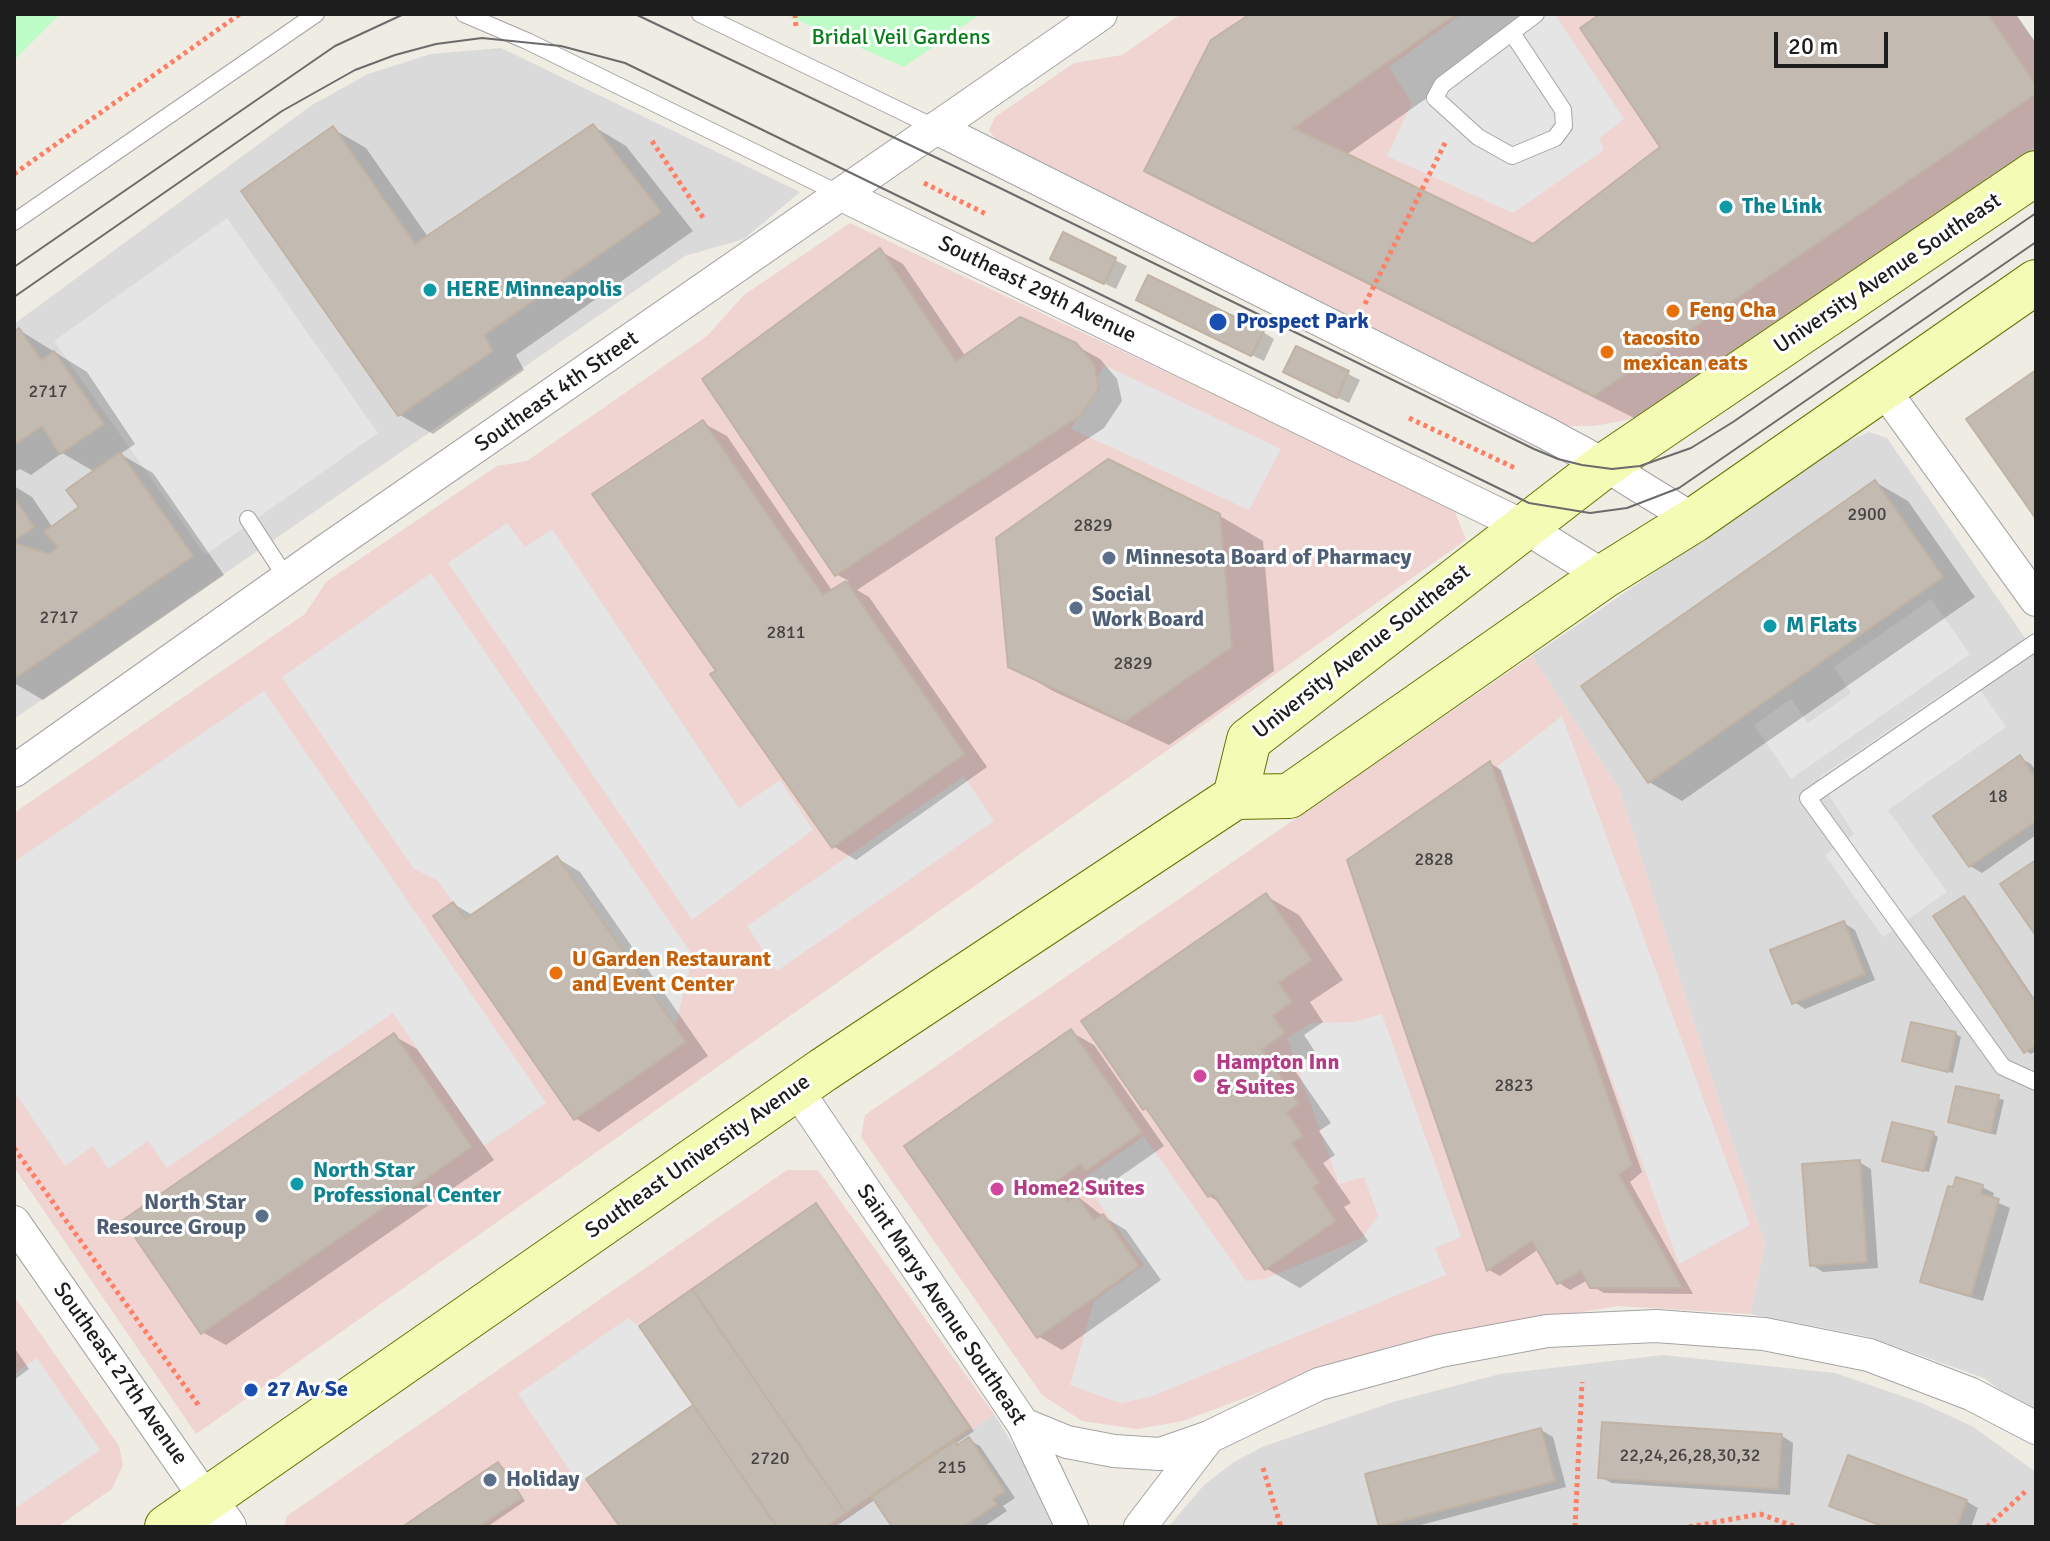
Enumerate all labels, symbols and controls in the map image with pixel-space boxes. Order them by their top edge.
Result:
scale bar [1778,16,1892,66]
park label: Bridal Veil Gardens [812,25,990,51]
text: 20 m [1788,31,1838,61]
street label: University Avenue Southeast [1769,188,2007,360]
place label: The Link [1742,194,1822,220]
marker: The Link [1717,198,1735,216]
street label: Southeast 29th Avenue [934,231,1140,349]
place label: HERE Minneapolis [446,277,622,303]
marker: HERE Minneapolis [421,281,439,299]
place label: Feng Cha [1689,298,1776,324]
marker: Feng Cha [1664,302,1682,320]
place label: Prospect Park [1236,309,1369,335]
marker: Prospect Park [1207,311,1229,333]
street label: Southeast 4th Street [470,326,644,458]
place label: tacosito mexican eats [1623,326,1748,378]
marker: tacosito mexican eats [1598,343,1616,361]
house number: 2717 [29,381,67,403]
house number: 2900 [1848,504,1886,526]
house number: 2829 [1074,515,1112,537]
place label: Minnesota Board of Pharmacy [1125,545,1411,571]
marker: Minnesota Board of Pharmacy [1100,549,1118,567]
street label: University Avenue Southeast [1248,559,1476,745]
place label: Social Work Board [1092,582,1204,634]
marker: Social Work Board [1067,599,1085,617]
house number: 2717 [40,607,78,629]
place label: M Flats [1786,613,1857,639]
marker: M Flats [1761,617,1779,635]
house number: 2811 [767,622,805,644]
house number: 2829 [1114,653,1152,675]
house number: 18 [1988,786,2008,808]
house number: 2828 [1415,849,1453,871]
place label: U Garden Restaurant and Event Center [572,947,771,998]
marker: U Garden Restaurant and Event Center [547,964,565,982]
place label: Hampton Inn & Suites [1216,1050,1339,1102]
marker: Hampton Inn & Suites [1191,1067,1209,1085]
street label: Southeast University Avenue [581,1069,815,1245]
house number: 2823 [1495,1075,1533,1097]
place label: North Star Professional Center [313,1158,501,1210]
marker: North Star Professional Center [288,1175,306,1193]
place label: Home2 Suites [1013,1176,1145,1202]
street label: Saint Marys Avenue Southeast [850,1180,1032,1430]
marker: Home2 Suites [988,1180,1006,1198]
place label: North Star Resource Group [96,1190,246,1242]
marker: North Star Resource Group [253,1207,271,1225]
street label: Southeast 27th Avenue [47,1278,193,1470]
place label: 27 Av Se [267,1377,348,1403]
marker: 27 Av Se [242,1381,260,1399]
house number: 22,24,26,28,30,32 [1620,1445,1760,1467]
house number: 2720 [751,1448,789,1470]
house number: 215 [937,1457,967,1479]
place label: Holiday [506,1467,580,1493]
marker: Holiday [481,1471,499,1489]

